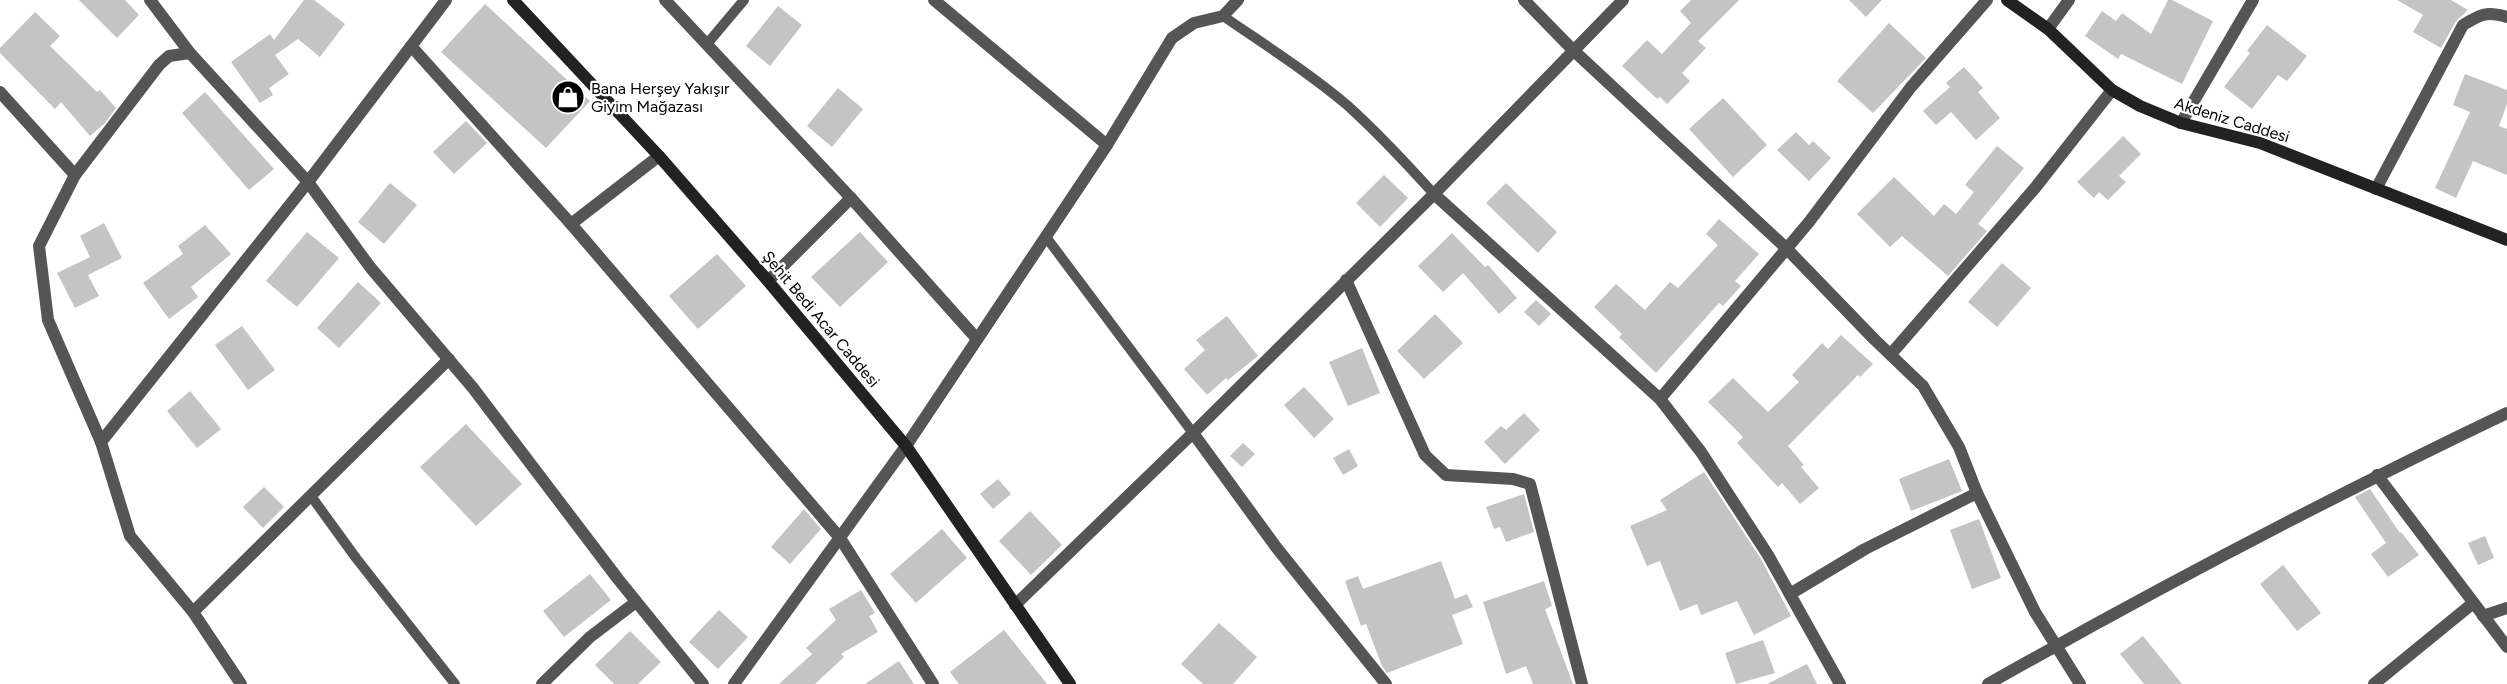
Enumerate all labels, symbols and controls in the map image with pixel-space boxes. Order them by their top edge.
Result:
shop icon: Bana Herşey Yakışır Giyim Mağazası [550,79,586,115]
place label: Bana Herşey Yakışır Giyim Mağazası [591,79,730,116]
street label: Akdeniz Caddesi [2172,93,2292,147]
street label: Şehit Bedi Acar Caddesi [758,247,884,391]

